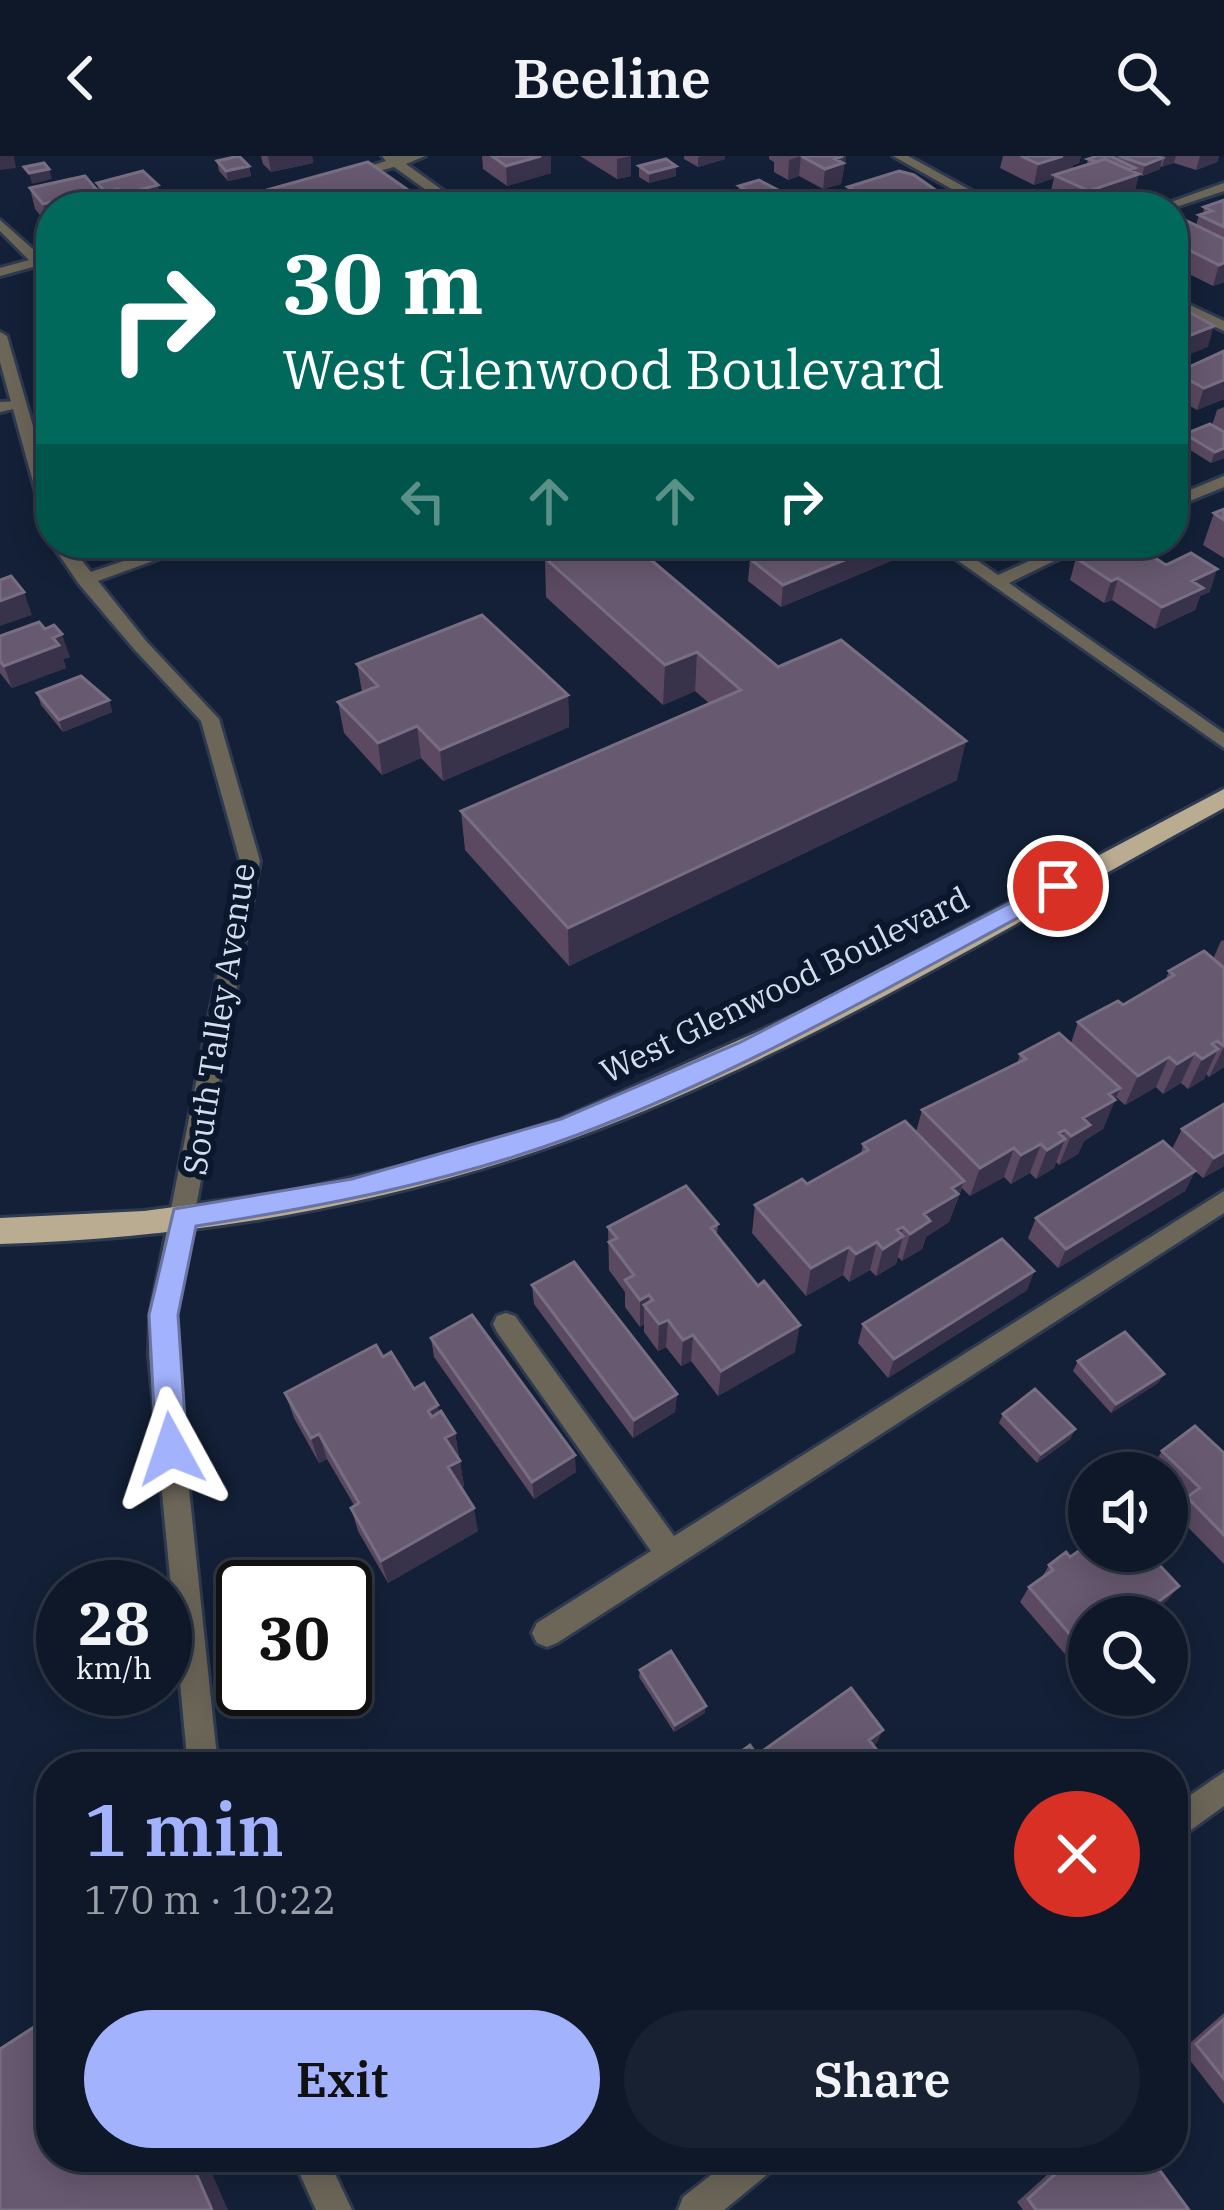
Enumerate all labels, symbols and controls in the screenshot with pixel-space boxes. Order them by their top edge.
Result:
text: Beeline [513,43,711,113]
icon: back [48,45,114,111]
icon: search [1110,45,1176,111]
text: 30 m [282,228,484,337]
icon: right [84,240,240,396]
text: West Glenwood Boulevard [282,334,945,404]
icon: left [390,468,456,534]
icon: ahead [516,468,582,534]
icon: ahead [642,468,708,534]
icon: right [768,468,834,534]
pin [1007,835,1109,937]
icon: arrive [1025,853,1091,919]
street label: South Talley Avenue [172,860,264,1178]
street label: West Glenwood Boulevard [593,876,975,1092]
position arrow [108,1386,234,1512]
map controls [1068,1452,1188,1716]
button: sound [1068,1452,1188,1572]
speed limit sign: 30 [216,1560,372,1716]
text: 28 [78,1583,150,1662]
button: search [1068,1596,1188,1716]
text: km/h [76,1648,152,1687]
text: 1 min [84,1782,284,1876]
button: close [1014,1791,1140,1917]
text: 170 m · 10:22 [84,1874,336,1925]
button: Exit [84,2010,600,2148]
button: Share [624,2010,1140,2148]

